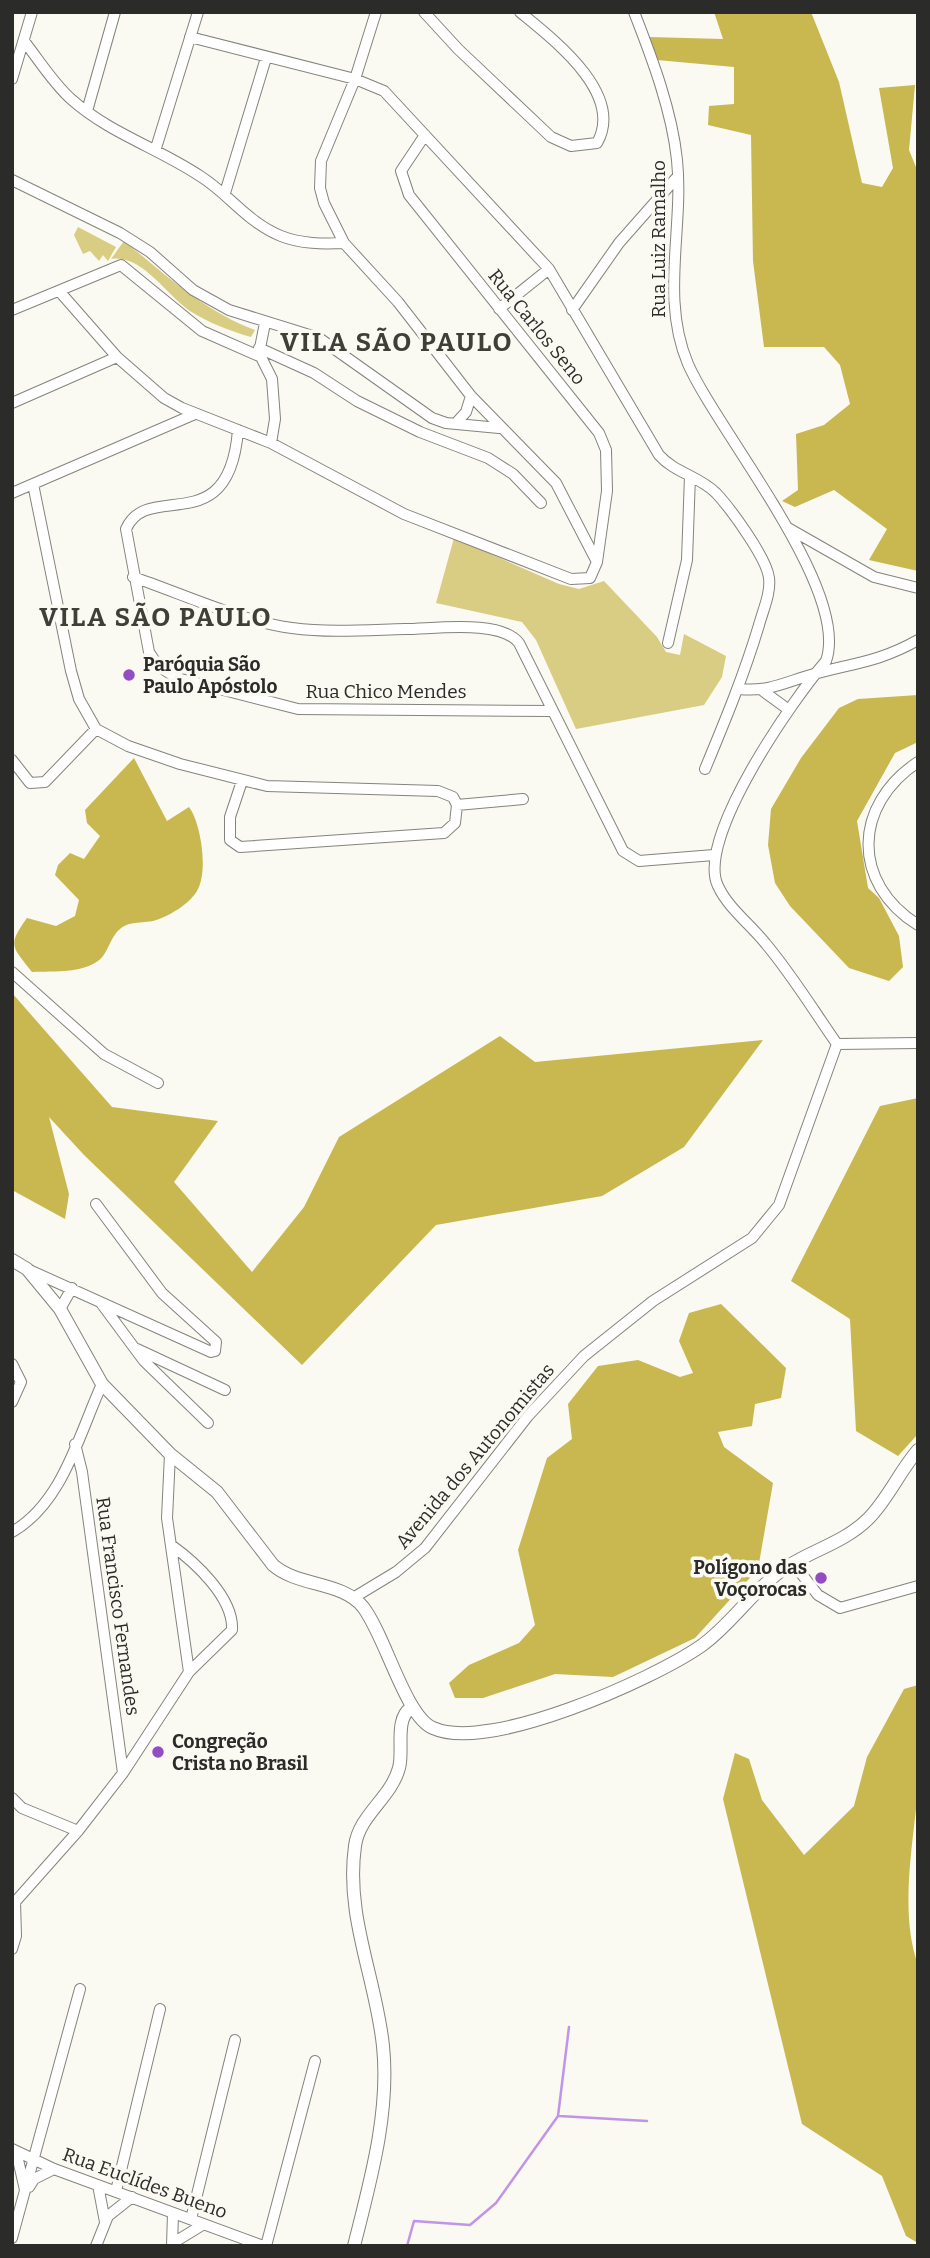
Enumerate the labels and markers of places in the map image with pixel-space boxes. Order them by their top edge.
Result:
place label: Paróquia São Paulo Apóstolo [143,653,277,698]
marker: Paróquia São Paulo Apóstolo [121,667,137,683]
place label: Polígono das Voçorocas [693,1556,807,1601]
marker: Polígono das Voçorocas [813,1570,829,1586]
place label: Congreção Crista no Brasil [172,1730,308,1775]
marker: Congreção Crista no Brasil [150,1744,166,1760]

